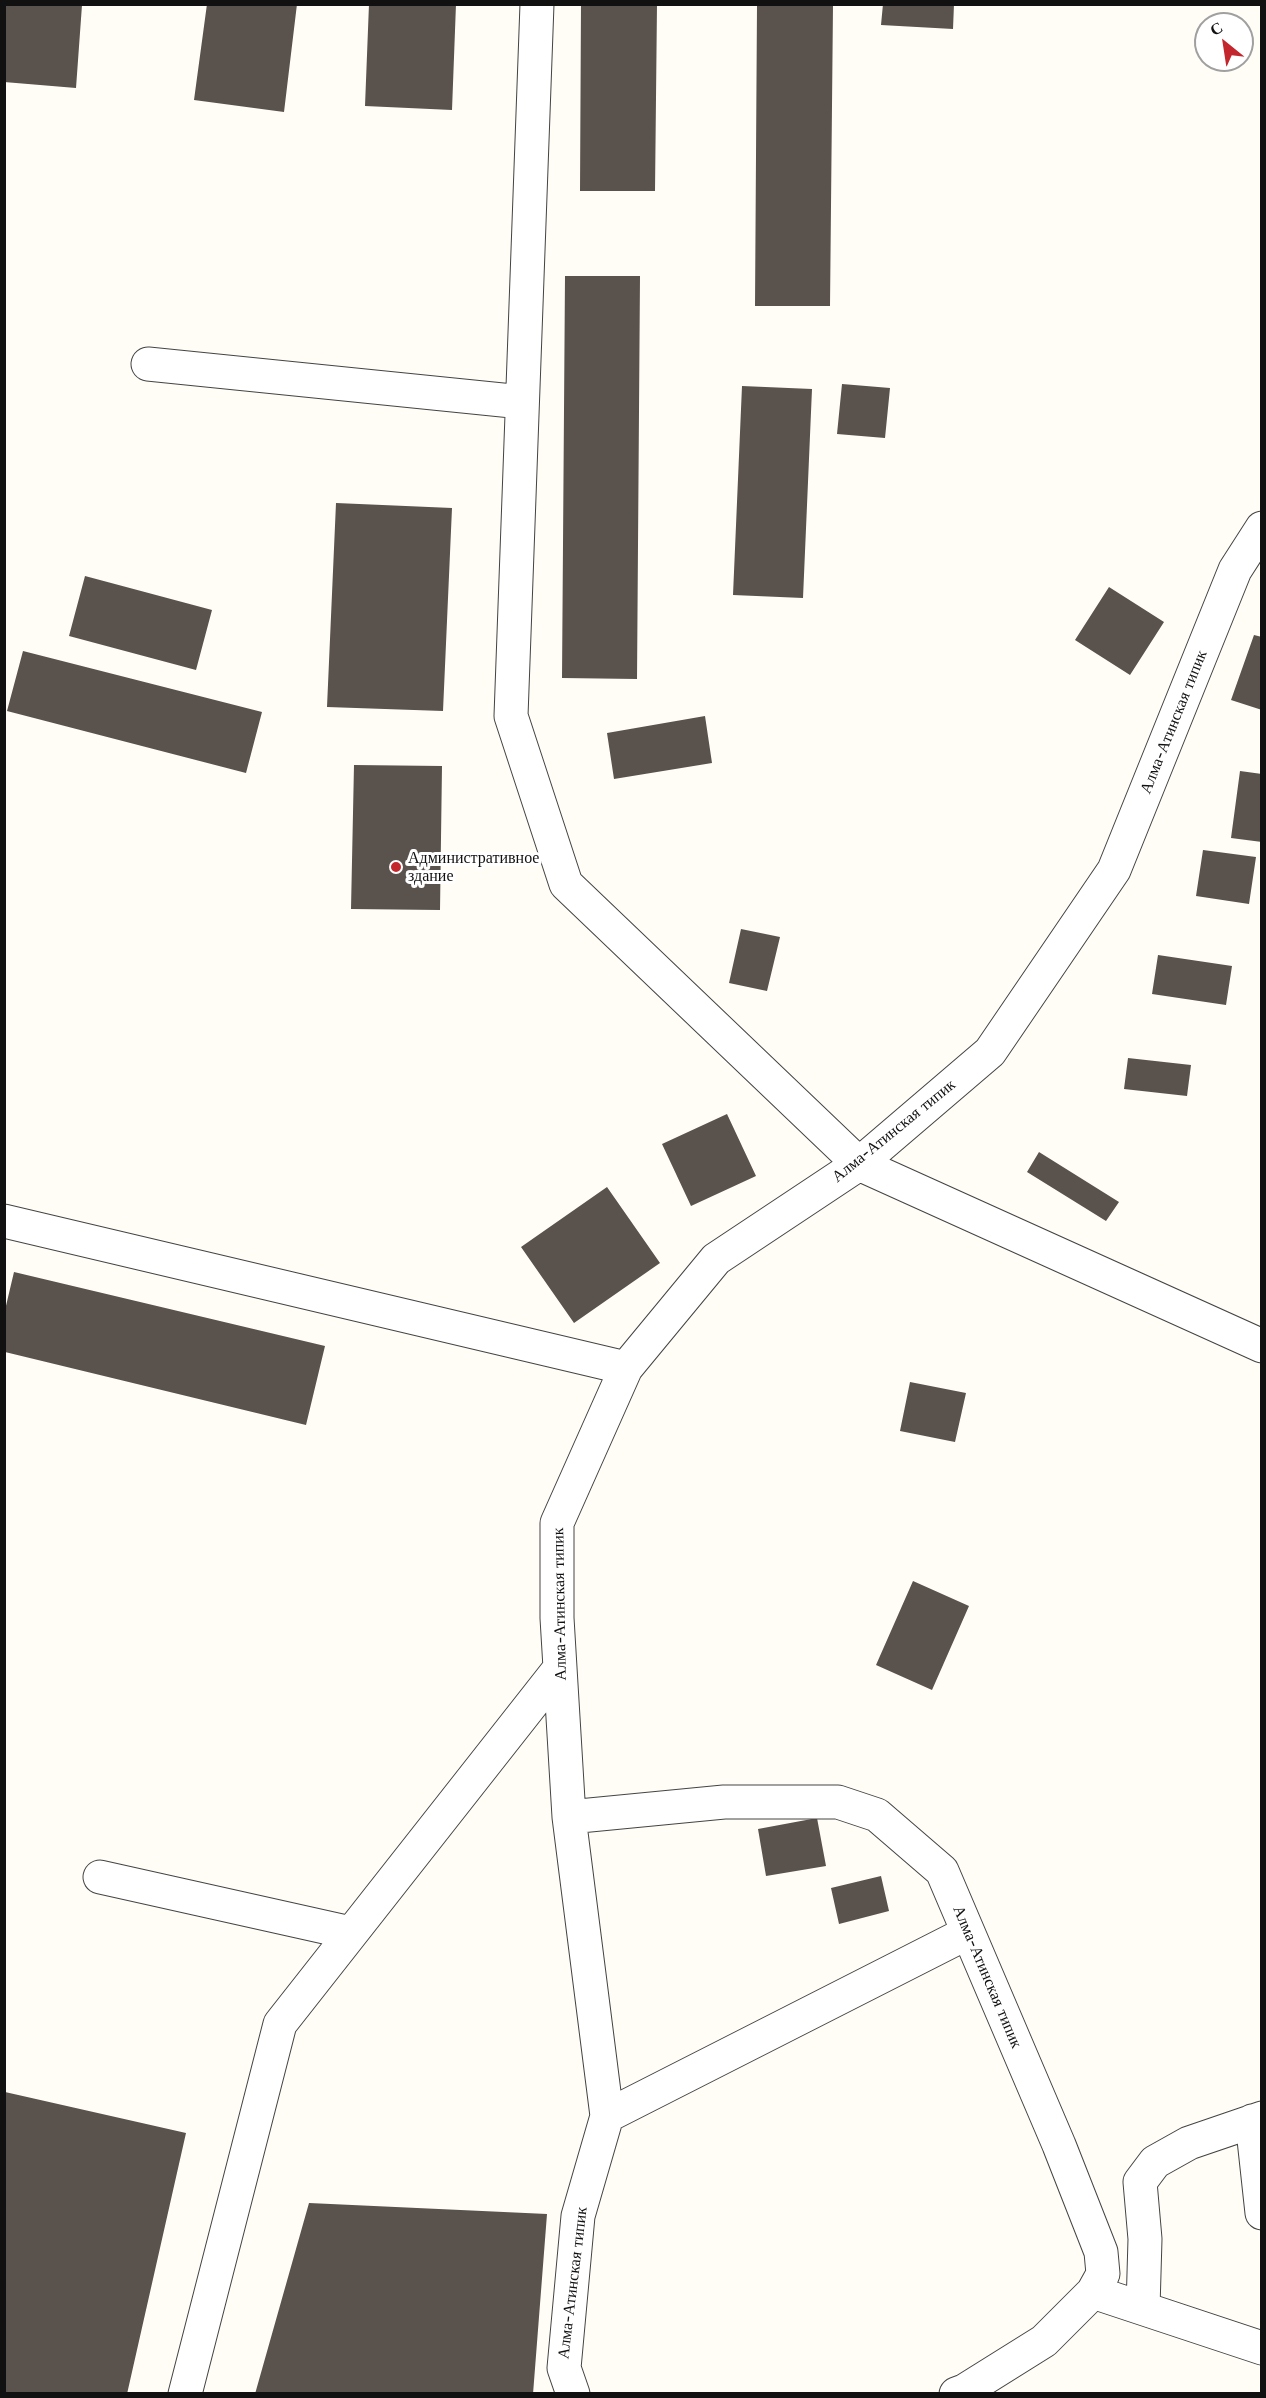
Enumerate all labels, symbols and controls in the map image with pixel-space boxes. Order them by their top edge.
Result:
north arrow [1194,12,1254,72]
text: С [1206,17,1226,40]
street label: Алма-Атинская типик [1136,647,1212,797]
place label: Административное здание [408,848,539,886]
marker: Административное здание [389,860,403,874]
street label: Алма-Атинская типик [828,1075,960,1187]
street label: Алма-Атинская типик [549,1527,571,1681]
street label: Алма-Атинская типик [948,1903,1026,2051]
street label: Алма-Атинская типик [554,2206,592,2360]

